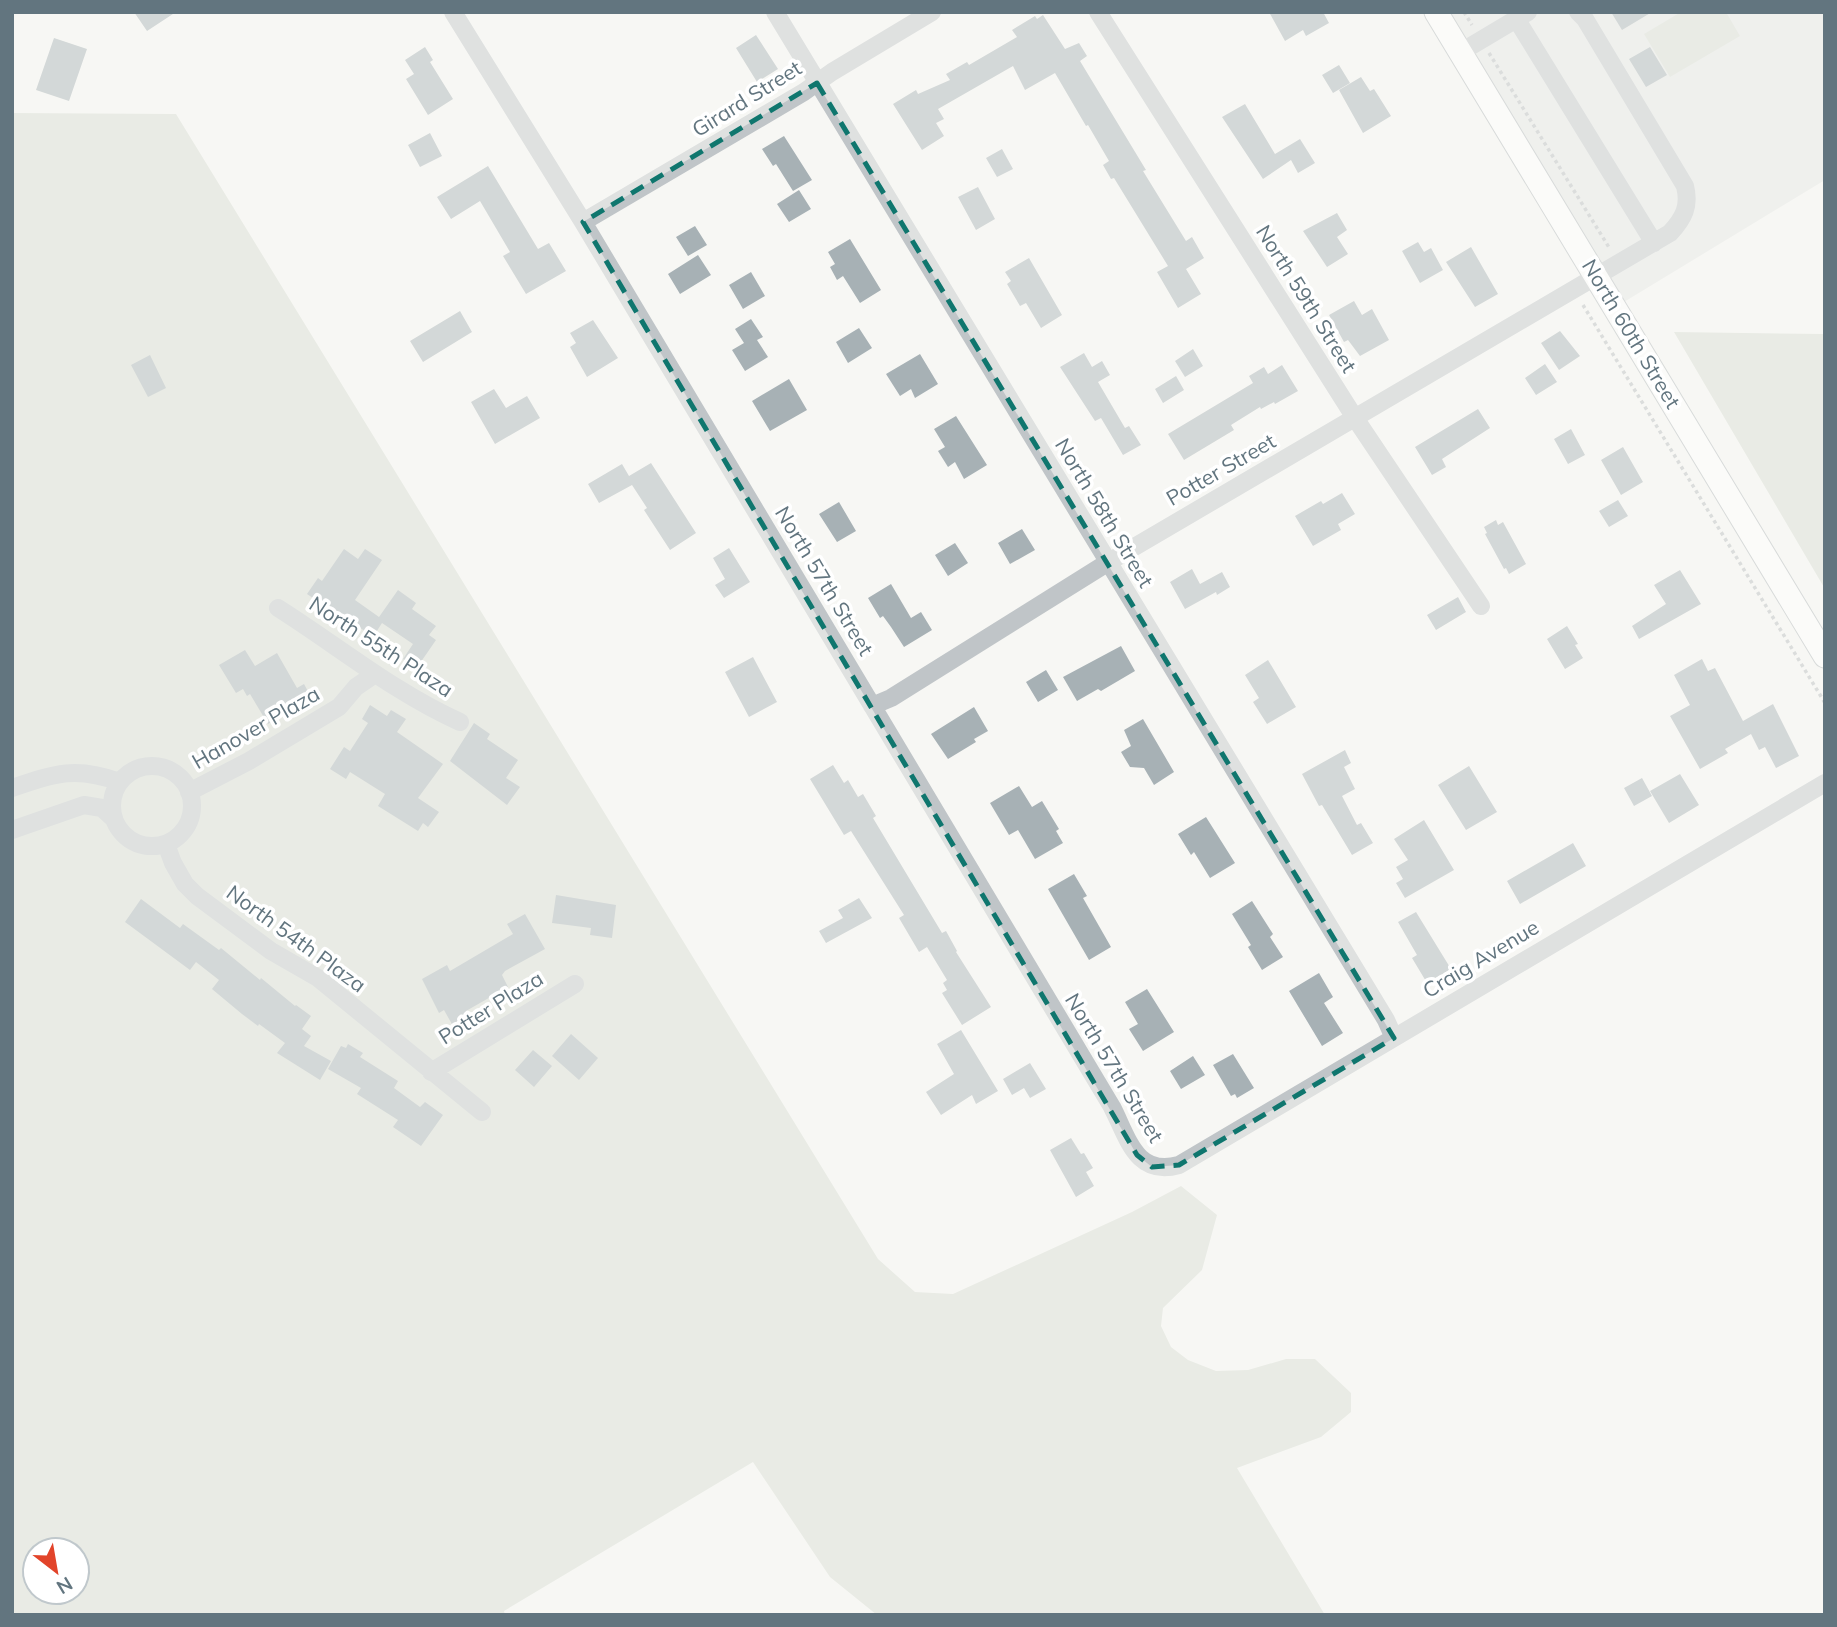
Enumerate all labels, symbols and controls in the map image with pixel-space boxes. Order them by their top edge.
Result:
street label: Girard Street [687,54,806,142]
street label: North 59th Street [1251,220,1363,377]
street label: North 60th Street [1577,254,1687,413]
street label: Potter Street [1161,427,1280,511]
street label: North 58th Street [1050,433,1160,592]
street label: North 57th Street [770,501,880,660]
street label: North 55th Plaza [305,590,458,702]
street label: Hanover Plaza [187,680,324,774]
street label: North 54th Plaza [222,879,371,997]
street label: Craig Avenue [1418,913,1543,1003]
street label: Potter Plaza [433,965,548,1050]
street label: North 57th Street [1060,988,1170,1147]
north arrow [21,1536,91,1606]
text: N [52,1572,77,1600]

